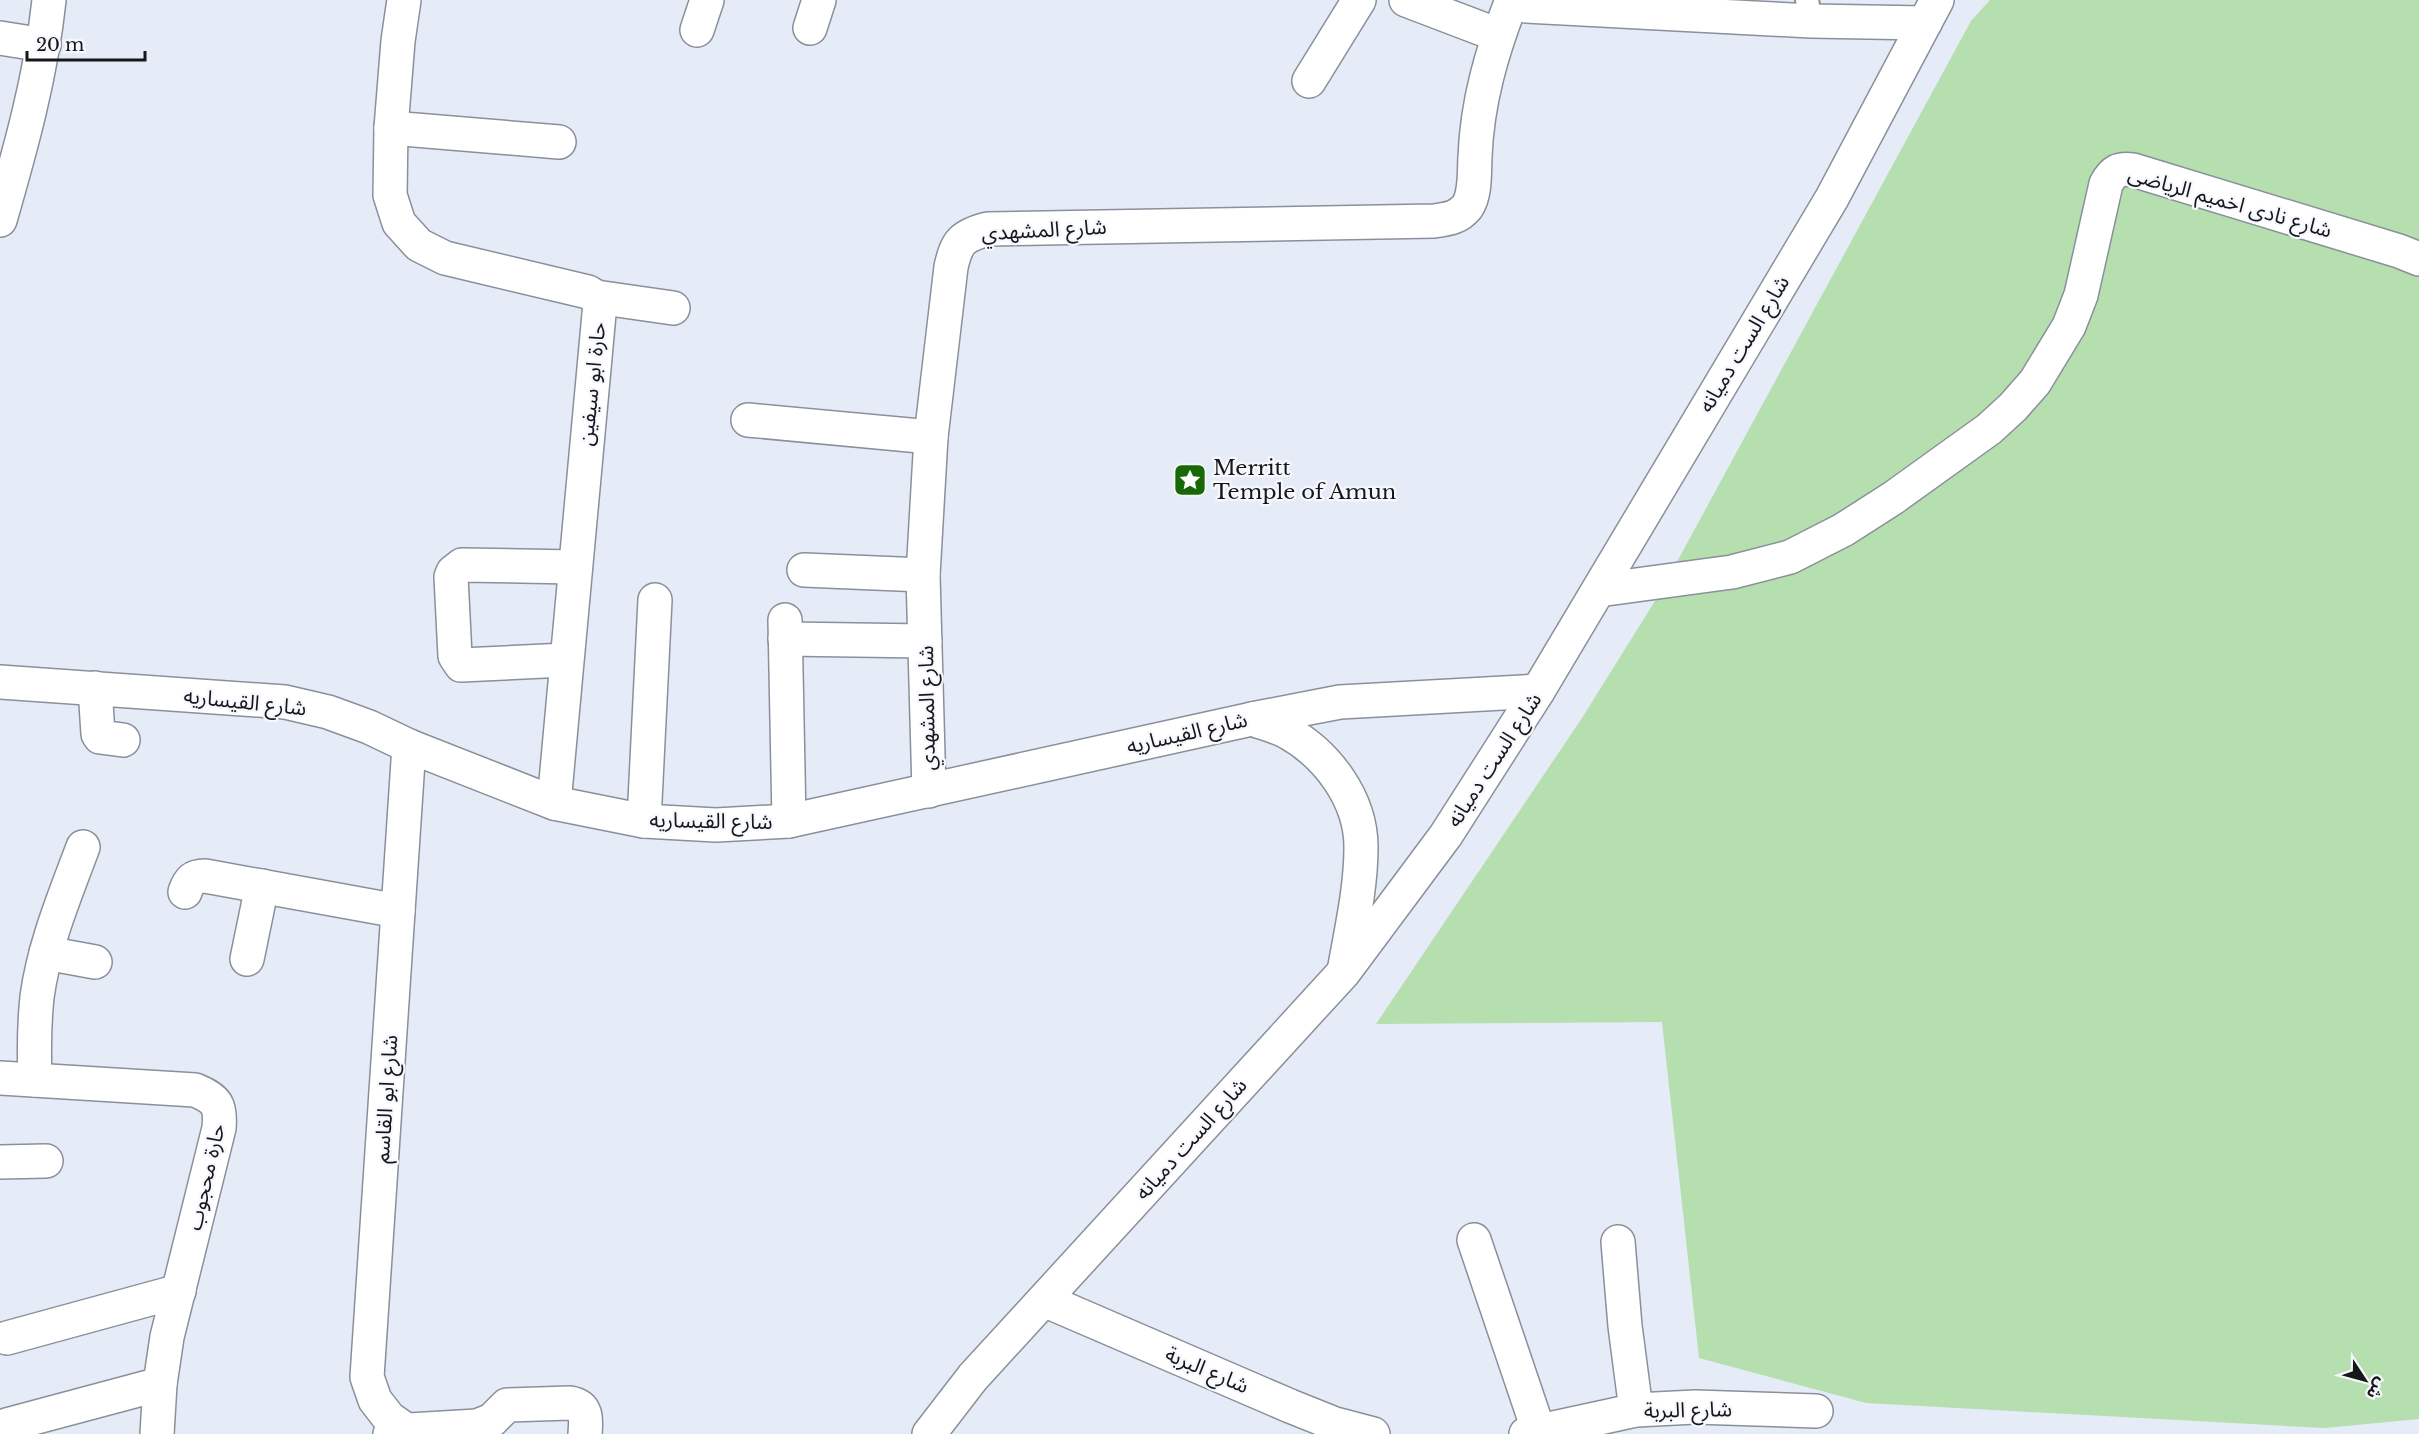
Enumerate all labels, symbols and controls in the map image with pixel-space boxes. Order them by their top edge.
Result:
scale bar [27,24,146,62]
text: 20 m [36,34,84,56]
street label: شارع نادى اخميم الرياضى [2125,160,2335,245]
street label: شارع المشهدي [981,214,1107,249]
street label: شارع الست دميانه [1693,271,1797,418]
street label: حارة ابو سيفين [573,321,611,447]
place label: Merritt Temple of Amun [1213,455,1396,505]
place icon: Merritt Temple of Amun [1172,462,1208,498]
street label: شارع المشهدي [913,645,944,771]
street label: شارع القيساريه [182,683,308,723]
street label: شارع الست دميانه [1441,688,1549,833]
street label: شارع القيساريه [1124,706,1250,761]
street label: شارع القيساريه [649,807,773,837]
street label: شارع ابو القاسم [369,1034,405,1164]
street label: شارع الست دميانه [1129,1073,1254,1207]
street label: حارة محجوب [181,1121,231,1233]
street label: شارع البربة [1161,1341,1253,1401]
north arrow [2335,1350,2395,1410]
text: ش [2363,1374,2392,1404]
street label: شارع البربة [1644,1396,1732,1426]

